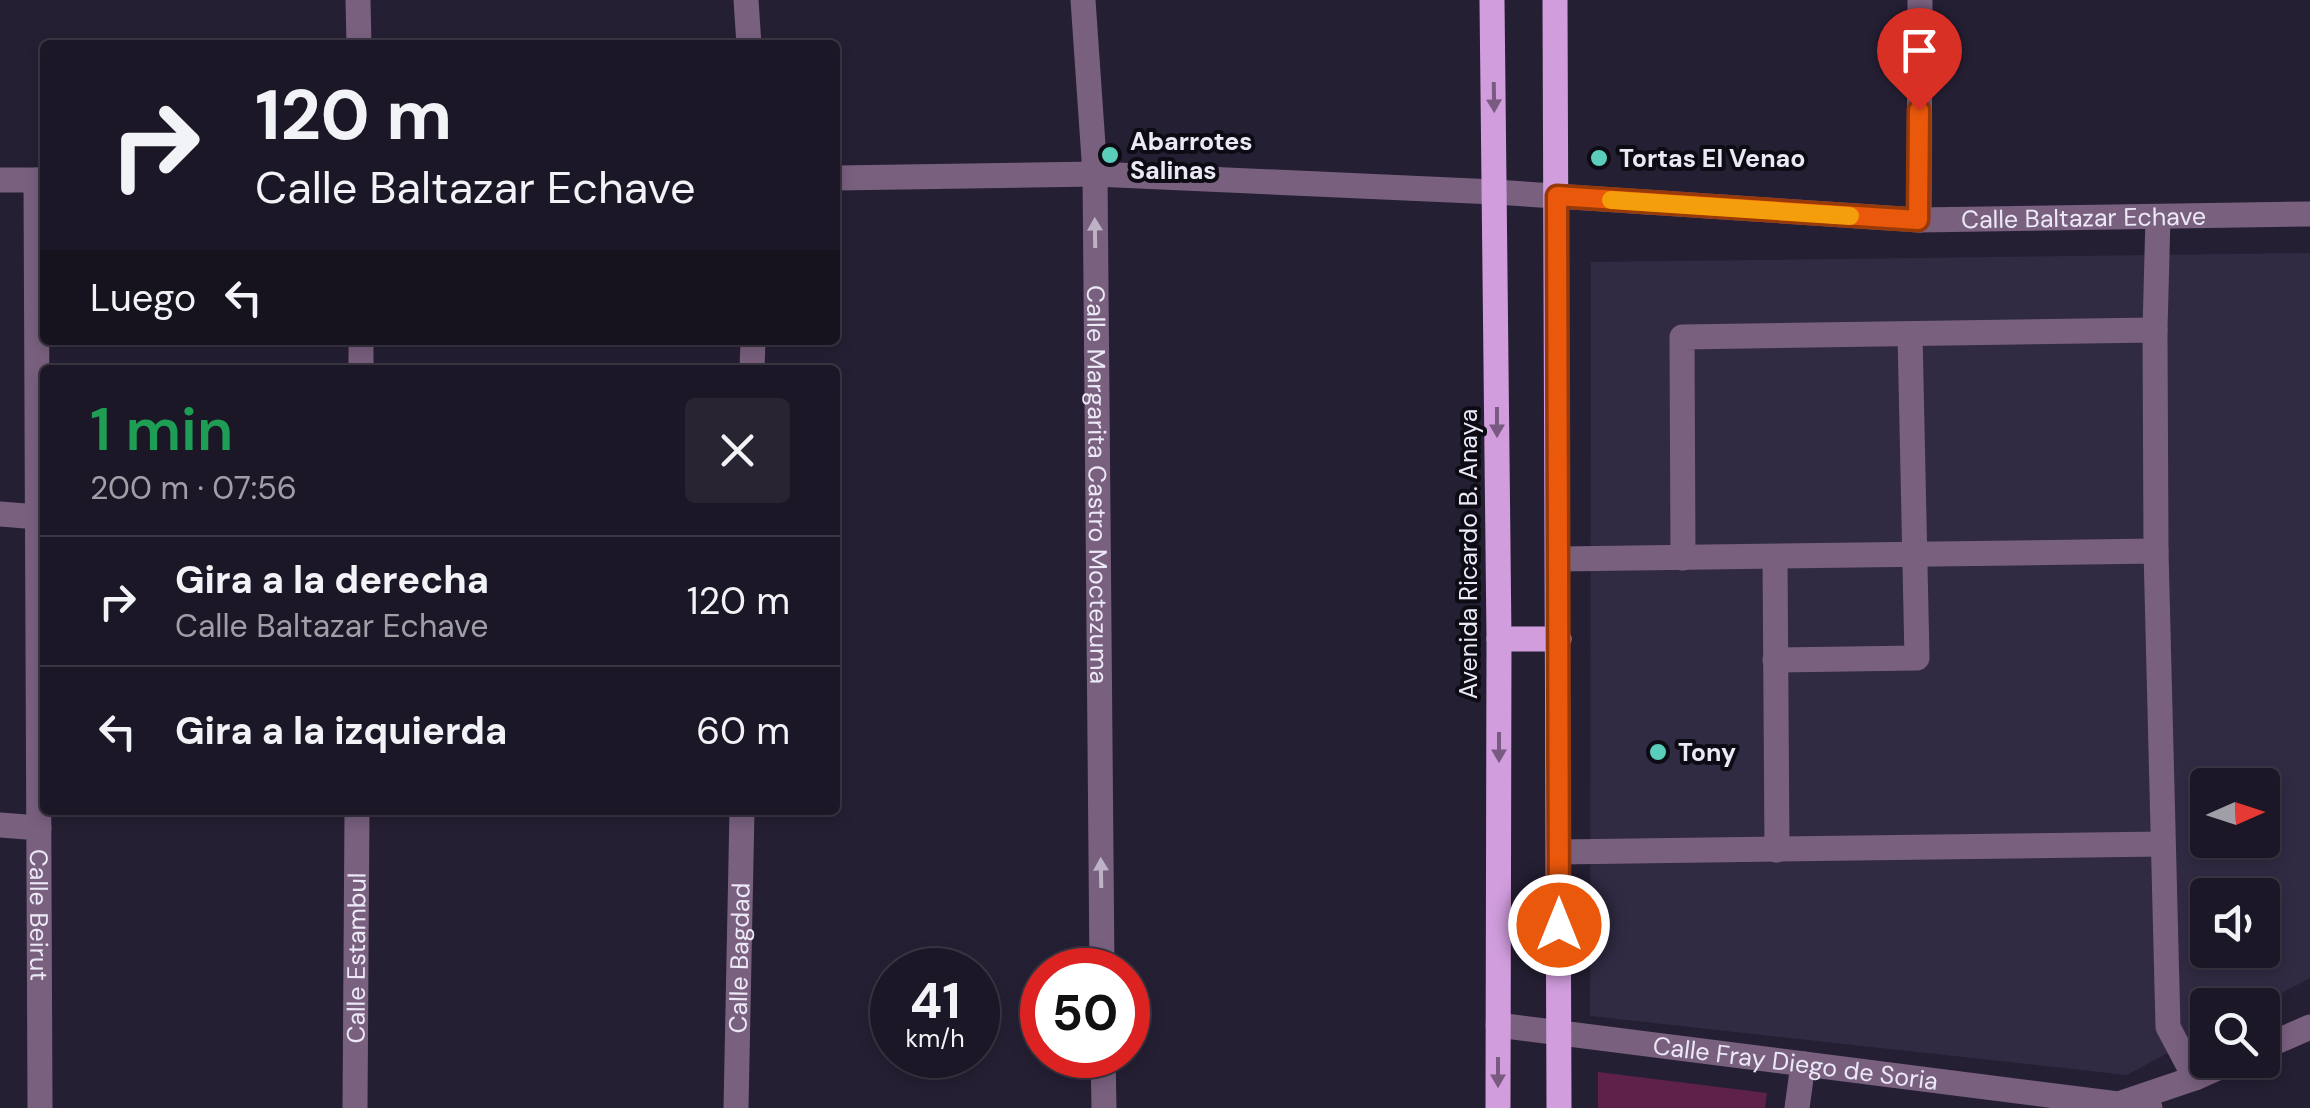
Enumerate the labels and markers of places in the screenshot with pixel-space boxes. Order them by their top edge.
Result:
pin [1877,8,1962,111]
place label: Abarrotes Salinas [1130,125,1253,187]
place label: Tortas El Venao [1619,142,1805,175]
marker: Abarrotes Salinas [1099,144,1121,166]
marker: Tortas El Venao [1588,147,1610,169]
place label: Tony [1678,736,1736,769]
marker: Tony [1647,741,1669,763]

